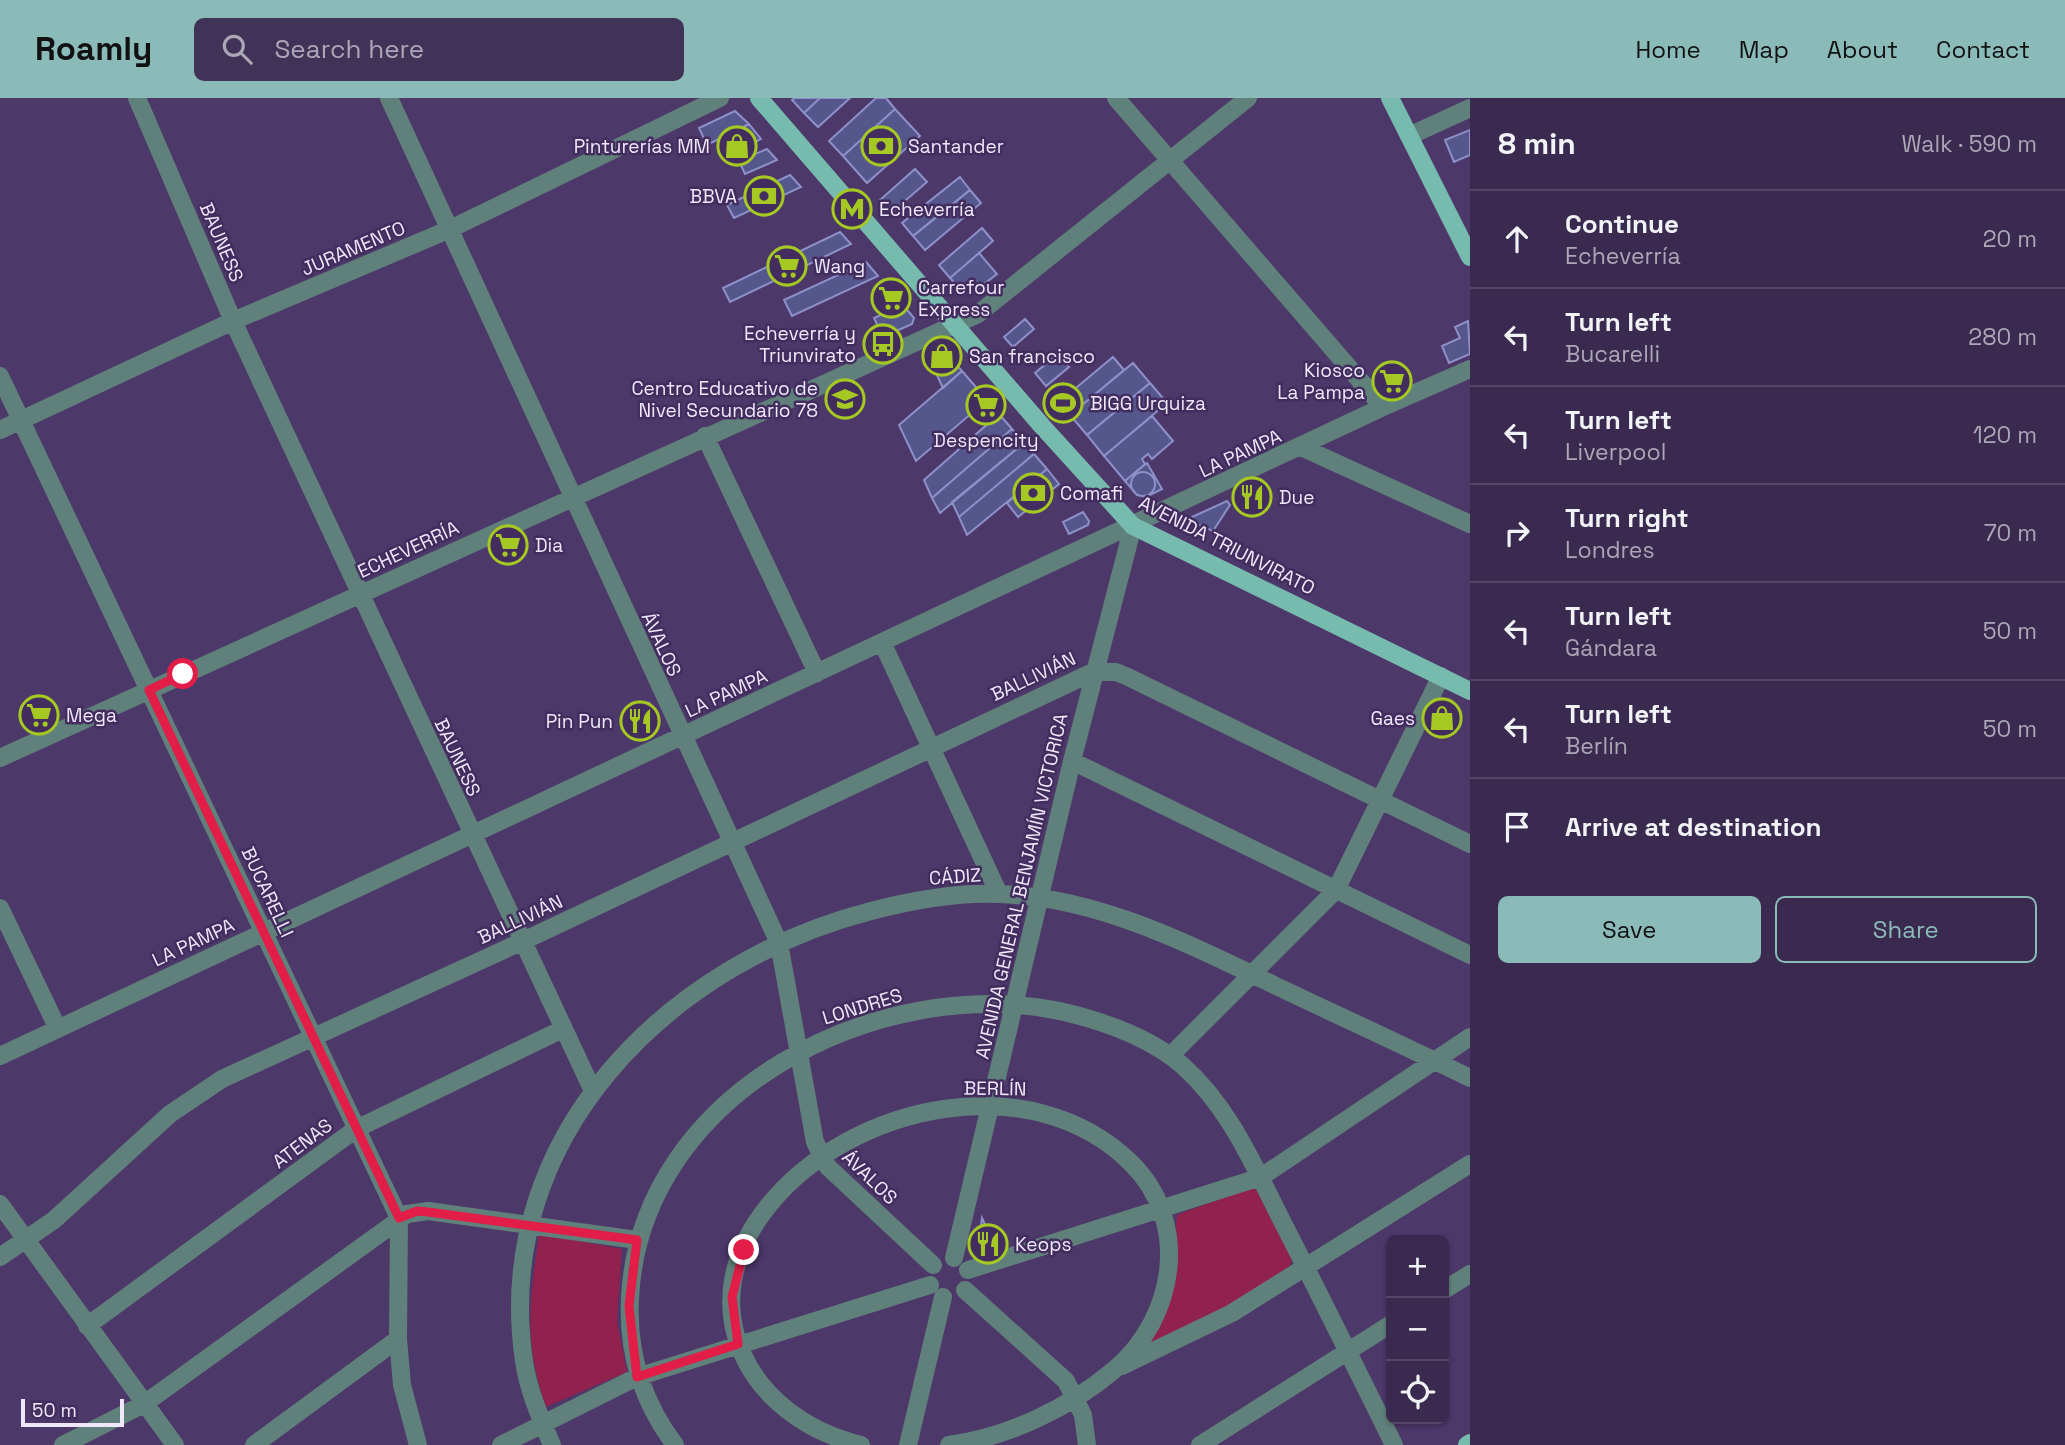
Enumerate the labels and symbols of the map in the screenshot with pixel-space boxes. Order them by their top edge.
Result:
shop icon: Pinturerías MM [716,125,758,167]
bank icon: Santander [860,125,902,167]
place label: Pinturerías MM [574,134,710,159]
place label: Santander [908,134,1004,159]
bank icon: BBVA [743,175,785,217]
place label: BBVA [689,184,737,209]
metro station icon: Echeverría [831,188,873,230]
place label: Echeverría [879,197,975,222]
street label: BAUNESS [194,199,249,285]
street label: JURAMENTO [297,215,409,282]
supermarket icon: Wang [766,245,808,287]
place label: Wang [814,254,865,279]
place label: Carrefour Express [918,275,1004,322]
supermarket icon: Carrefour Express [870,277,912,319]
place label: Echeverría y Triunvirato [744,321,856,368]
bus stop icon: Echeverría y Triunvirato [862,323,904,365]
shop icon: San francisco [921,335,963,377]
place label: San francisco [969,344,1095,369]
place label: Kiosco La Pampa [1277,358,1365,405]
supermarket icon: Kiosco La Pampa [1371,360,1413,402]
place label: Centro Educativo de Nivel Secundario 78 [631,376,818,423]
school or university icon: Centro Educativo de Nivel Secundario 78 [824,378,866,420]
sports icon: BIGG Urquiza [1042,382,1084,424]
supermarket icon: Despencity [965,384,1007,426]
place label: BIGG Urquiza [1090,391,1206,416]
street label: LA PAMPA [1195,424,1285,483]
place label: Despencity [933,428,1039,453]
bank icon: Comafi [1012,472,1054,514]
restaurant icon: Due [1231,476,1273,518]
place label: Comafi [1060,481,1123,506]
place label: Due [1279,485,1314,510]
street label: AVENIDA TRIUNVIRATO [1134,490,1319,601]
street label: ECHEVERRÍA [353,515,463,584]
supermarket icon: Dia [487,524,529,566]
place label: Dia [535,533,563,558]
street label: ÁVALOS [636,608,687,680]
street label: BALLIVIÁN [987,646,1080,707]
route start [167,658,198,689]
street label: LA PAMPA [681,664,771,723]
supermarket icon: Mega [18,694,60,736]
shop icon: Gaes [1421,697,1463,739]
restaurant icon: Pin Pun [619,700,661,742]
place label: Mega [66,703,117,728]
place label: Gaes [1371,706,1415,731]
place label: Pin Pun [546,709,613,734]
street label: AVENIDA GENERAL BENJAMÍN VICTORICA [969,711,1073,1061]
street label: BAUNESS [429,714,487,800]
street label: BUCARELLI [236,843,299,942]
street label: CÁDIZ [928,862,982,891]
street label: BALLIVIÁN [474,889,567,950]
street label: LA PAMPA [148,913,238,972]
street label: LONDRES [819,982,905,1030]
street label: BERLÍN [963,1075,1027,1102]
street label: ATENAS [267,1113,337,1174]
street label: ÁVALOS [836,1145,903,1210]
restaurant icon: Keops [967,1223,1009,1265]
place label: Keops [1015,1232,1071,1257]
route end [728,1234,759,1265]
scale bar [21,1396,124,1428]

